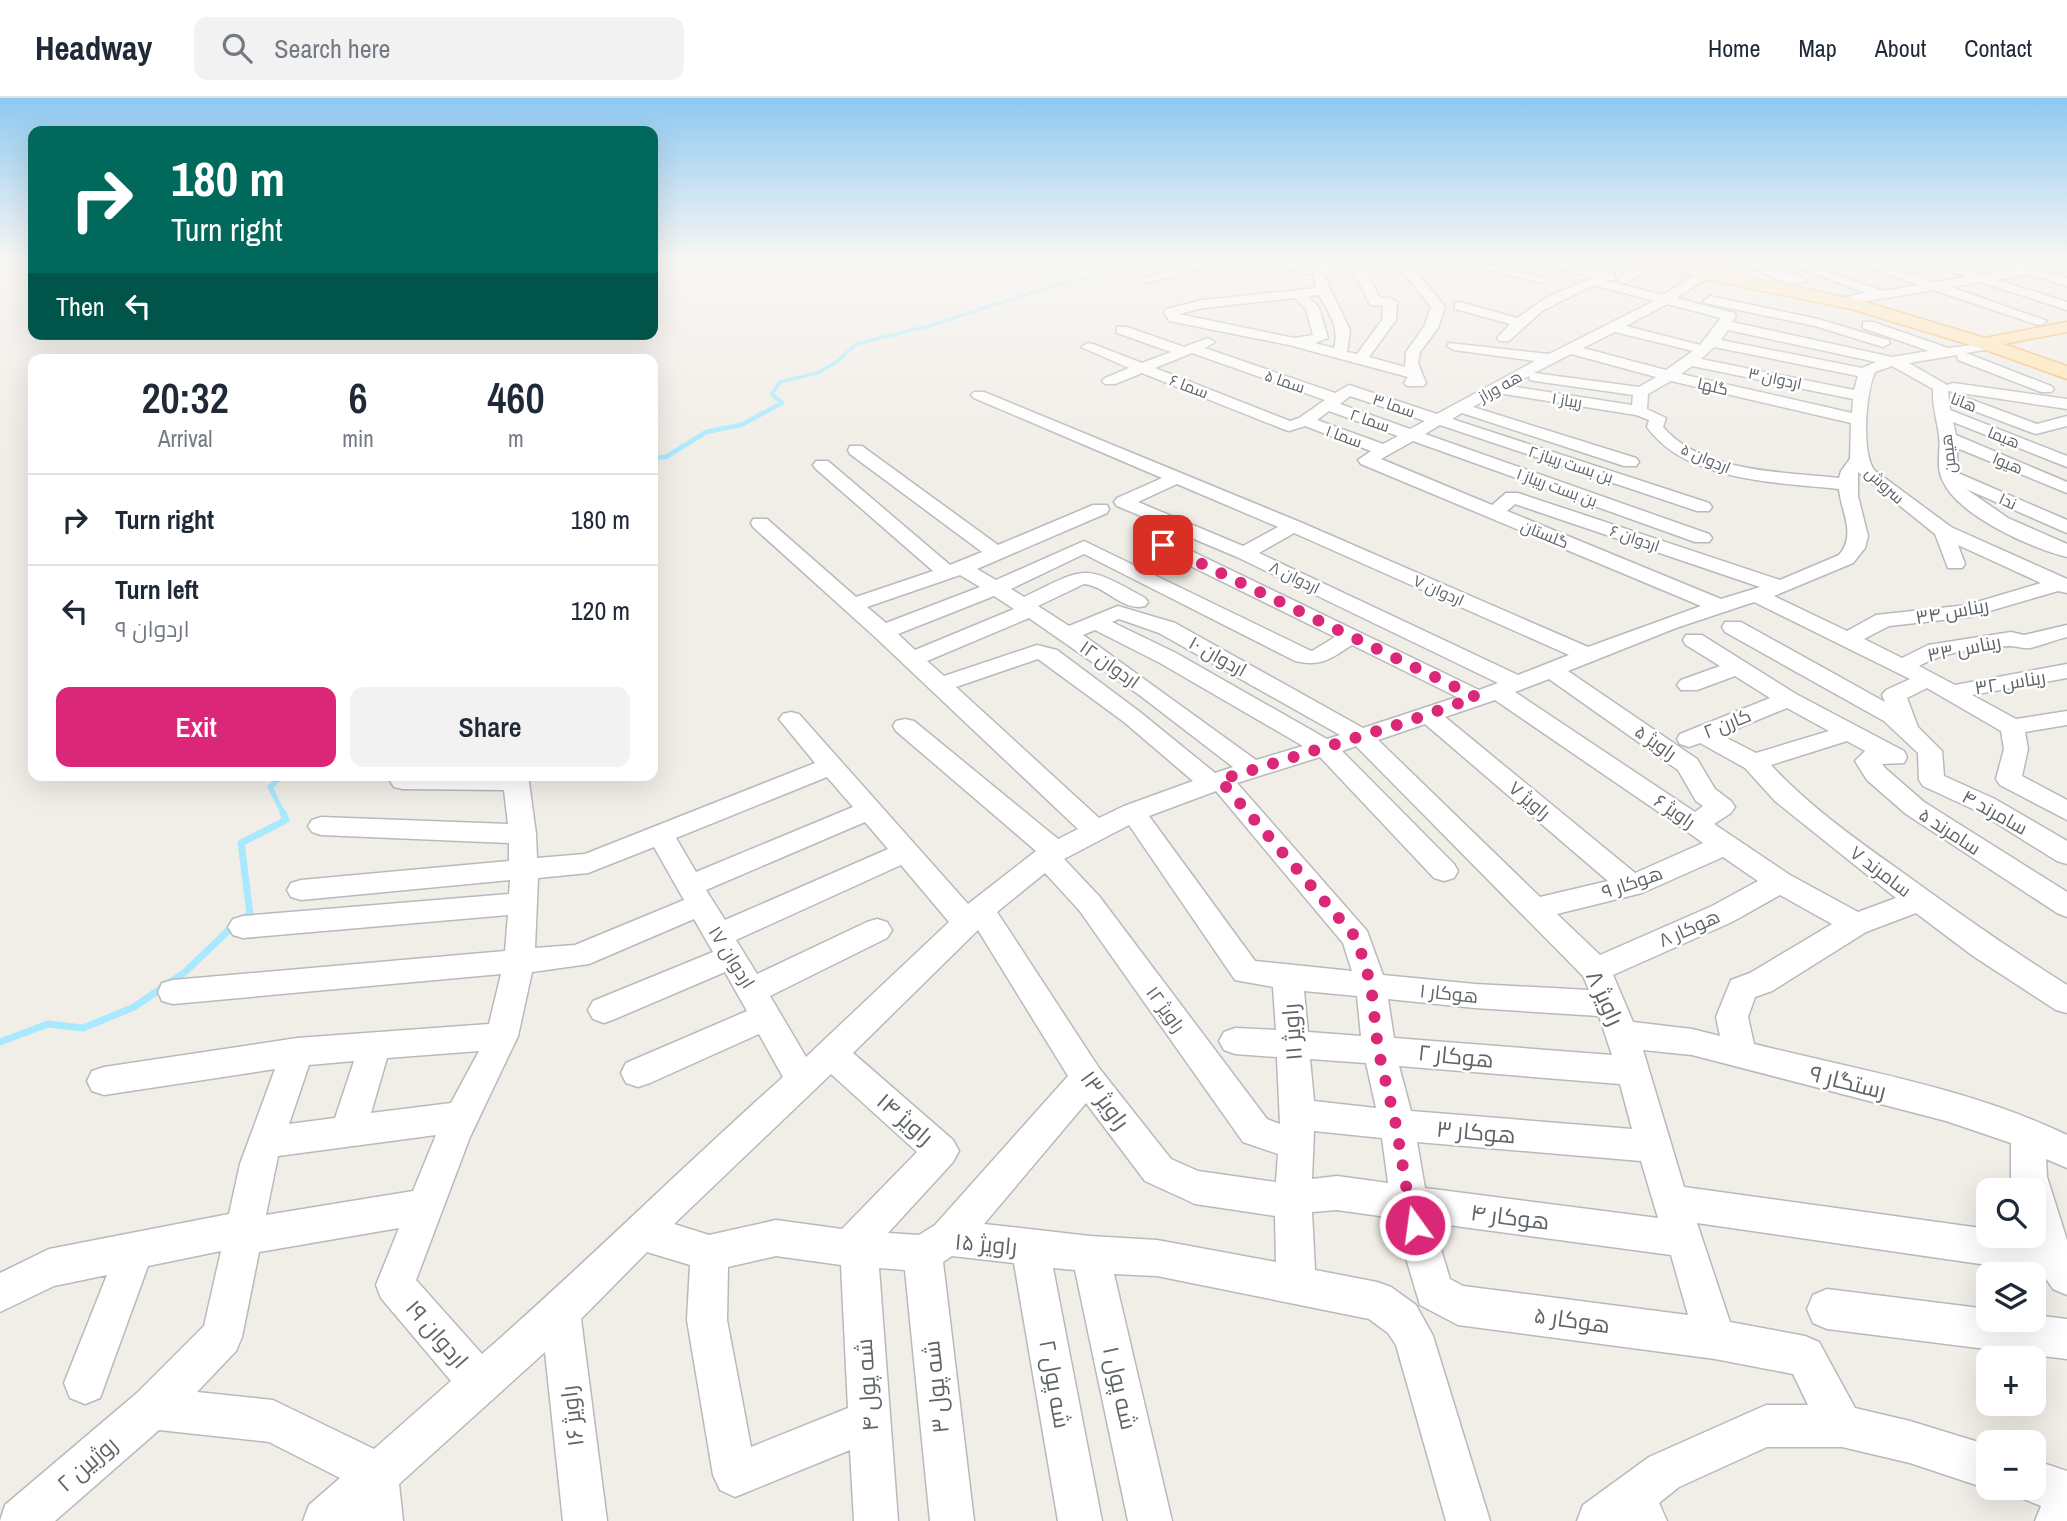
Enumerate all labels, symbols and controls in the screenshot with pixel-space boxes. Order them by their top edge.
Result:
search box [194,17,684,80]
text: Headway [35,26,152,70]
icon: search [218,29,256,67]
text: Search here [274,31,390,66]
text: Home [1708,32,1760,64]
text: Map [1798,32,1837,64]
text: About [1875,32,1926,64]
text: Contact [1964,32,2032,64]
text: 180 m [171,145,285,211]
icon: right [56,154,147,245]
text: Turn right [171,208,283,251]
icon: left [119,287,157,325]
text: Then [56,289,105,324]
street label: اردوان ۳ [1746,362,1804,394]
street label: سما ۵ [1262,364,1308,398]
street label: هه وراز [1473,365,1526,408]
street label: سما ۶ [1166,369,1212,403]
text: 20:32 [141,370,229,426]
text: 6 [348,370,368,426]
text: 460 [487,370,545,426]
street label: گلها [1695,372,1731,400]
street label: ریباز ۱ [1550,387,1584,413]
street label: هانا [1948,387,1980,417]
street label: سما ۳ [1370,388,1418,422]
street label: سما ۲ [1347,403,1393,437]
street label: سما ۱ [1323,419,1365,453]
street label: هیما [1985,421,2023,453]
text: Arrival [158,423,212,454]
text: min [342,423,374,454]
text: m [508,423,524,454]
street label: هیمن [1935,433,1961,475]
street label: اردوان ۵ [1678,438,1734,478]
street label: بن بست ریباز ۲ [1526,440,1616,488]
street label: هیوا [1989,447,2027,479]
street label: سروش [1861,461,1909,509]
street label: بن بست ریباز ۱ [1513,462,1601,512]
street label: ندا [1996,487,2020,515]
icon: right [56,501,94,539]
text: Turn right [115,502,214,537]
text: 180 m [571,502,630,537]
pin [1133,515,1193,575]
street label: گلستان [1518,515,1572,553]
street label: اردوان ۶ [1607,519,1663,557]
icon: arrive [1144,526,1182,564]
street label: اردوان ۸ [1266,555,1324,599]
street label: اردوان ۷ [1410,569,1468,611]
text: Turn left [115,572,199,607]
icon: left [56,592,94,630]
street label: ریناس ۳۴ [1913,592,1991,630]
text: 120 m [571,593,630,628]
text: اردوان ۹ [115,613,190,644]
street label: ریناس ۳۳ [1925,628,2003,668]
street label: اردوان ۱۰ [1184,630,1252,682]
street label: اردوان ۱۲ [1075,634,1145,694]
street label: ریناس ۳۲ [1973,664,2047,700]
button: Exit [56,687,336,767]
button: Share [350,687,630,767]
street label: کارن ۲ [1699,702,1755,744]
street label: راویژ ۵ [1630,718,1682,766]
street label: راویژ ۷ [1503,775,1557,825]
street label: سامرند ۴ [1957,783,2033,841]
street label: راویژ ۶ [1649,788,1701,834]
street label: سامرند ۵ [1914,801,1986,861]
street label: سامرند ۷ [1845,839,1917,903]
street label: هوکار ۹ [1598,859,1666,905]
street label: هوکار ۸ [1654,903,1724,953]
street label: اردوان ۱۷ [703,921,761,993]
street label: راویژ ۸ [1579,965,1632,1030]
street label: هوکار ۱ [1418,977,1480,1009]
street label: راویژ ۱۲ [1140,981,1192,1037]
street label: راویژ ۱۱ [1274,1002,1309,1062]
street label: هوکار ۲ [1417,1036,1496,1075]
street label: رستگار ۹ [1806,1057,1890,1106]
street label: راویژ ۱۳ [1074,1064,1137,1135]
street label: راویژ ۱۴ [870,1085,940,1152]
street label: هوکار ۳ [1435,1113,1517,1150]
map controls [1976,1178,2046,1500]
button: search [1976,1178,2046,1248]
position arrow [1378,1188,1452,1262]
street label: هوکار ۴ [1469,1196,1551,1237]
street label: راویژ ۱۵ [953,1225,1019,1262]
button: layers [1976,1262,2046,1332]
street label: اردوان ۱۹ [399,1293,476,1375]
street label: هوکار ۵ [1532,1299,1612,1340]
street label: شه پول ۲ [1032,1337,1079,1431]
street label: شه پول ۴ [848,1338,885,1432]
street label: شه پول ۳ [915,1339,956,1435]
street label: شه پول ۱ [1096,1343,1145,1433]
button: + [1976,1346,2046,1416]
street label: راویژ ۱۶ [552,1384,591,1448]
street label: روژبین ۲ [50,1429,124,1499]
button: − [1976,1430,2046,1500]

